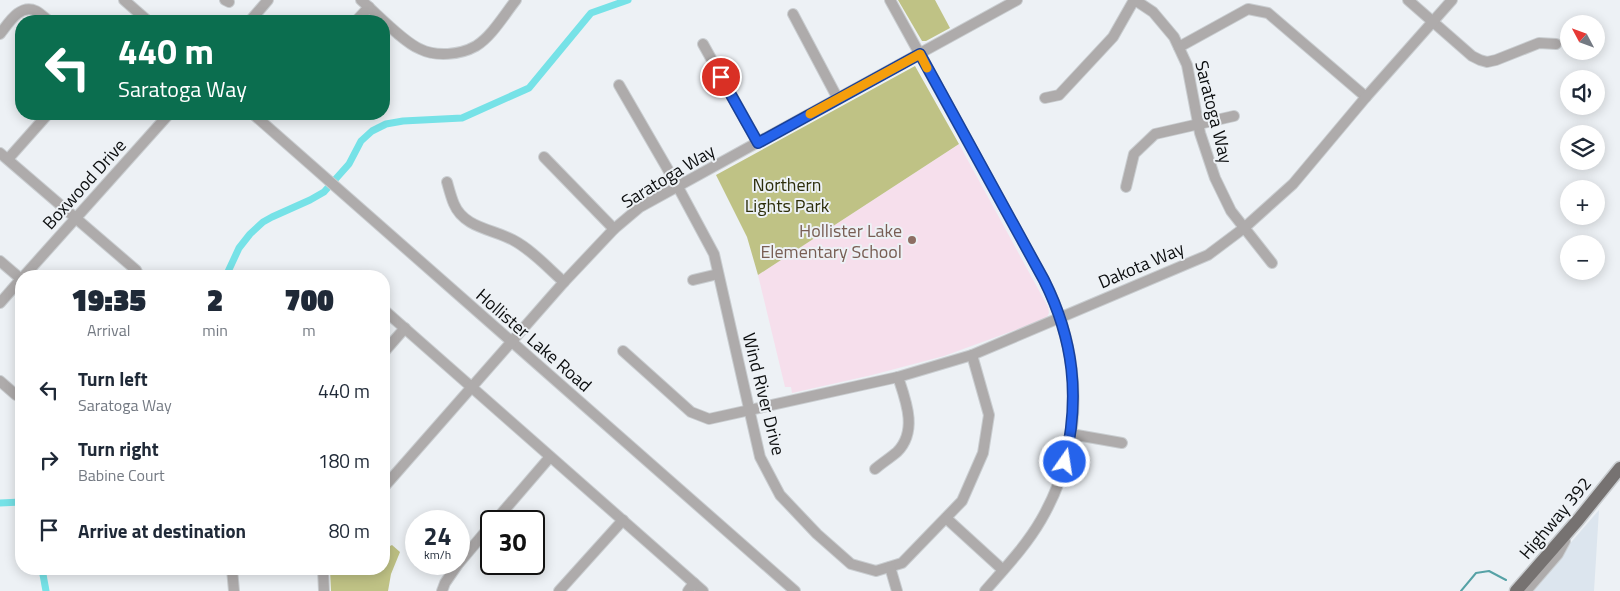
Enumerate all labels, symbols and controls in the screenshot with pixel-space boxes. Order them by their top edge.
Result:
north arrow [1560,15,1605,60]
map controls [1560,15,1605,280]
text: 440 m [118,24,214,78]
icon: left [35,35,100,100]
pin [700,56,742,98]
street label: Saratoga Way [1188,58,1240,167]
icon: arrive [707,63,735,91]
button: sound [1560,70,1605,115]
text: Saratoga Way [118,72,247,106]
button: layers [1560,125,1605,170]
street label: Boxwood Drive [36,133,132,235]
street label: Saratoga Way [616,137,720,215]
park label: Northern Lights Park [745,171,830,219]
button: + [1560,180,1605,225]
place label: Hollister Lake Elementary School [760,217,902,265]
marker: Hollister Lake Elementary School [906,234,918,246]
street label: Dakota Way [1094,235,1188,295]
button: − [1560,235,1605,280]
text: 19:35 [71,277,146,323]
text: 2 [207,277,223,323]
text: 700 [284,277,334,323]
street label: Hollister Lake Road [470,282,598,398]
text: Arrival [87,318,130,342]
text: min [202,318,228,342]
text: m [302,318,316,342]
street label: Wind River Drive [736,330,792,458]
text: Turn left [78,364,148,393]
icon: left [35,376,63,404]
text: 440 m [318,376,370,405]
text: Saratoga Way [78,393,172,417]
text: Turn right [78,434,159,463]
position arrow [1038,435,1090,487]
icon: right [35,446,63,474]
text: 180 m [318,446,370,475]
text: Babine Court [78,463,165,487]
street label: Highway 392 [1512,471,1598,565]
speed limit sign: 30 [480,510,545,575]
icon: arrive [35,516,63,544]
text: Arrive at destination [78,516,246,545]
text: 80 m [329,516,370,545]
text: 24 [423,517,452,555]
text: km/h [424,545,451,564]

